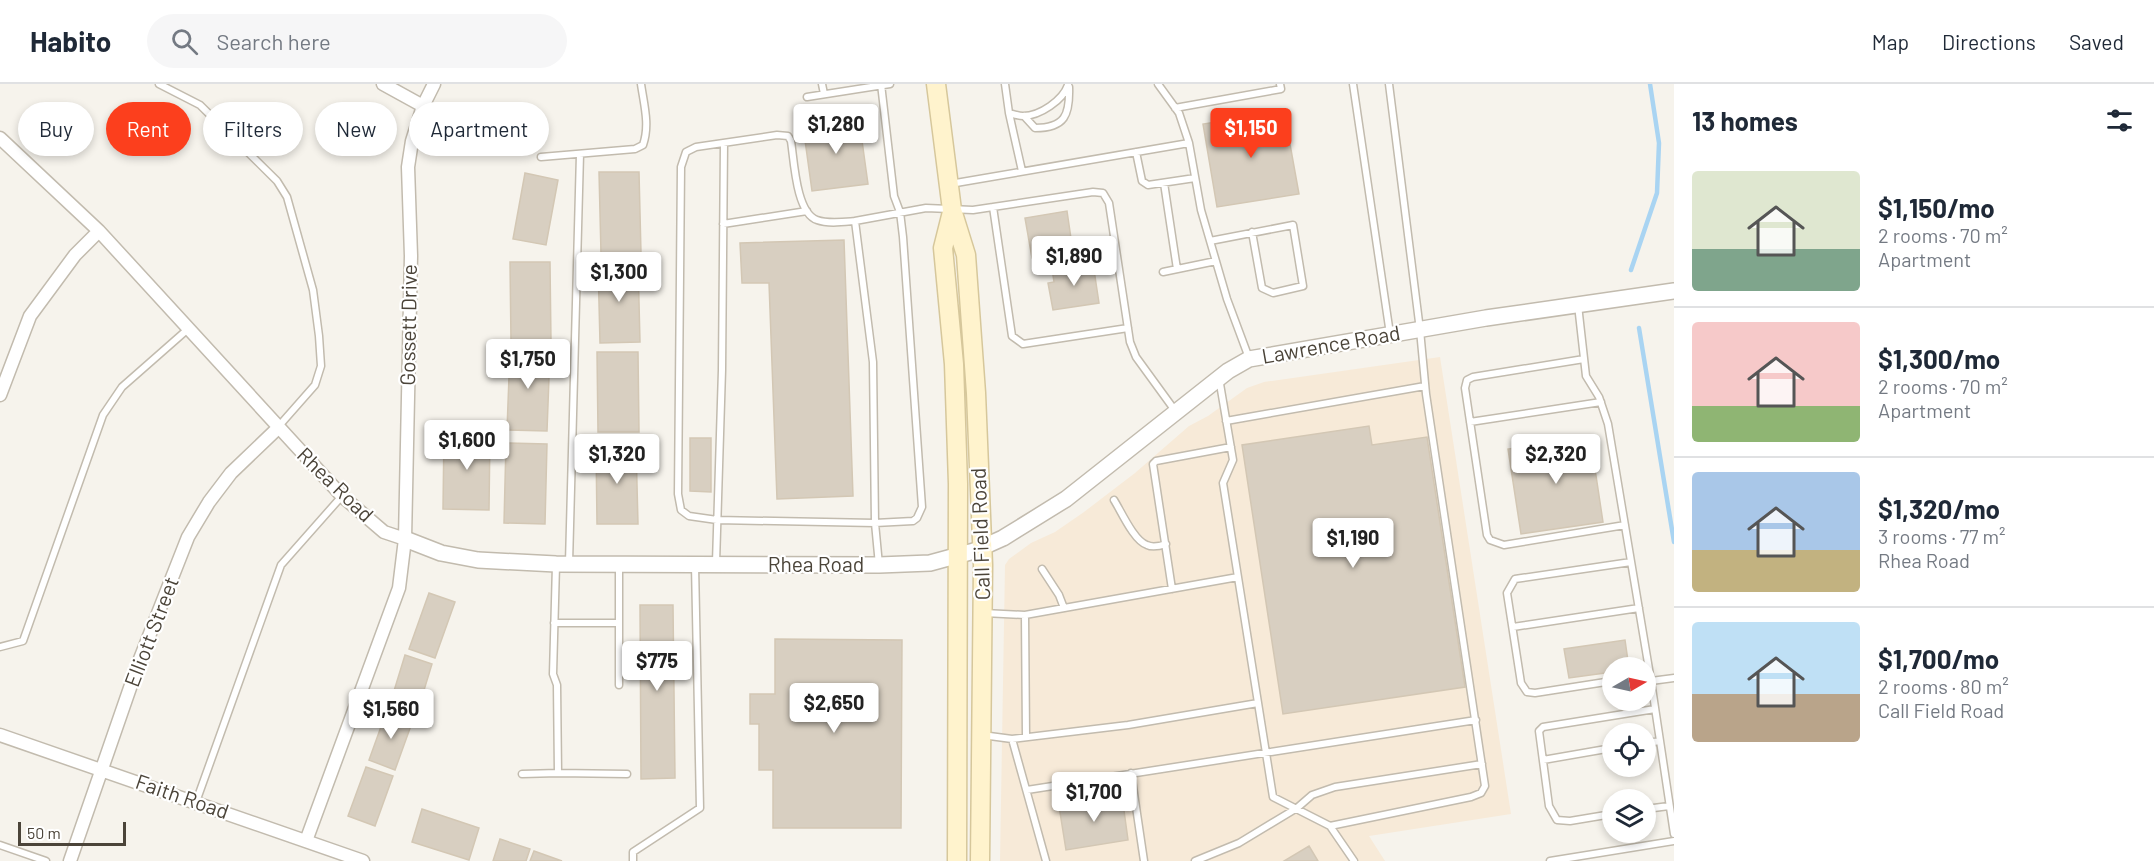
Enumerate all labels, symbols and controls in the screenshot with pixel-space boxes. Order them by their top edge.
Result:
search box [147,14,567,68]
text: Habito [30,24,111,58]
icon: search [168,25,201,58]
text: Search here [216,28,331,54]
text: Map [1872,29,1909,54]
text: Directions [1942,29,2036,54]
text: Saved [2069,29,2124,54]
chip: Buy [18,102,94,156]
chip: Rent [106,102,191,156]
chip: Filters [203,102,303,156]
chip: New [315,102,397,156]
chip: Apartment [409,102,549,156]
pin: $1,280 [787,104,885,155]
icon: filters [2103,104,2136,137]
text: 13 homes [1692,105,1798,136]
pin: $1,150 [1202,108,1300,159]
text: $1,280 [807,111,865,135]
text: $1,150 [1224,115,1278,139]
text: $1,150/mo [1878,192,1995,223]
icon: home [1740,195,1812,267]
text: 2 rooms · 70 m² [1878,223,2008,247]
pin: $1,890 [1025,236,1123,287]
text: $1,890 [1046,243,1102,267]
text: Apartment [1878,247,1971,271]
pin: $1,300 [570,252,668,303]
text: $1,300 [590,259,648,283]
street label: Gossett Drive [394,264,421,386]
street label: Lawrence Road [1260,319,1402,368]
pin: $1,750 [479,339,577,390]
text: $1,300/mo [1878,343,2000,374]
text: $1,750 [500,346,556,370]
icon: home [1740,346,1812,418]
text: 2 rooms · 70 m² [1878,374,2008,398]
text: Apartment [1878,398,1971,422]
pin: $1,600 [418,420,516,471]
text: $1,600 [438,427,496,451]
pin: $1,320 [568,434,666,485]
pin: $2,320 [1507,434,1605,485]
street label: Rhea Road [293,441,379,526]
text: $1,320 [588,441,646,465]
text: $2,320 [1525,441,1587,465]
street label: Call Field Road [965,467,994,601]
text: $1,320/mo [1878,493,2000,524]
icon: home [1740,496,1812,568]
pin: $1,190 [1304,518,1402,569]
text: 3 rooms · 77 m² [1878,524,2006,548]
text: $1,190 [1327,525,1379,549]
text: Rhea Road [1878,548,1970,572]
street label: Rhea Road [768,551,864,576]
street label: Elliott Street [118,573,183,690]
pin: $775 [621,641,693,692]
text: $1,700/mo [1878,643,1999,674]
icon: home [1740,646,1812,718]
text: $775 [636,648,678,672]
north arrow [1602,657,1656,711]
map controls [1602,657,1656,843]
text: 2 rooms · 80 m² [1878,674,2009,698]
pin: $2,650 [785,683,883,734]
pin: $1,560 [342,689,440,740]
text: $2,650 [804,690,864,714]
text: $1,560 [363,696,419,720]
text: Call Field Road [1878,698,2004,722]
button: locate [1602,723,1656,777]
street label: Faith Road [133,768,232,823]
pin: $1,700 [1045,772,1143,823]
text: $1,700 [1066,779,1122,803]
button: layers [1602,789,1656,843]
scale bar [18,819,126,846]
text: 50 m [27,823,61,842]

